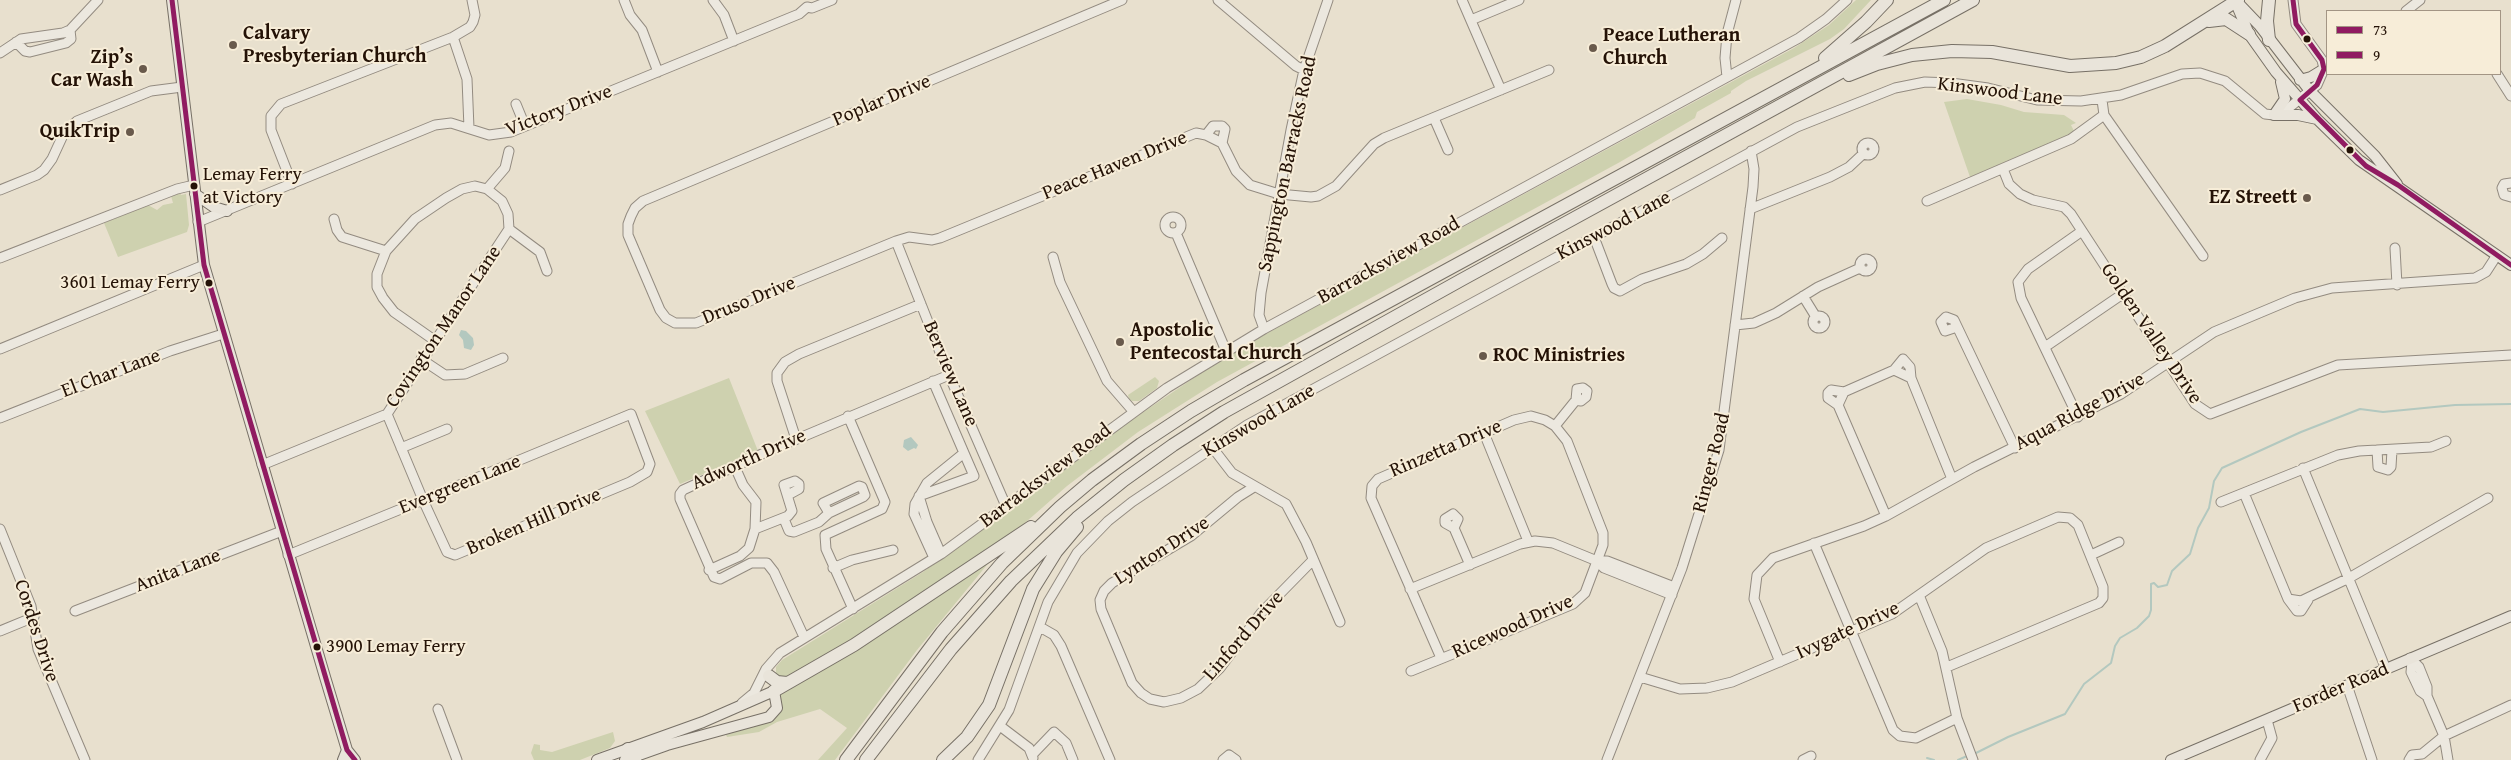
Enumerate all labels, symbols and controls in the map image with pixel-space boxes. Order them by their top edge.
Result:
legend [2326,10,2501,75]
text: 73 [2373,19,2387,40]
place label: Calvary Presbyterian Church [243,22,427,69]
place label: Peace Lutheran Church [1603,24,1740,71]
unlabelled marker [2302,34,2312,44]
marker: Calvary Presbyterian Church [227,39,239,51]
marker: Peace Lutheran Church [1587,42,1599,54]
text: 9 [2373,44,2380,65]
place label: Zip’s Car Wash [51,46,133,93]
street label: Sappington Barracks Road [1253,54,1323,274]
marker: Zip’s Car Wash [137,63,149,75]
street label: Poplar Drive [829,70,935,132]
street label: Kinswood Lane [1936,72,2064,112]
street label: Victory Drive [502,80,616,142]
place label: QuikTrip [40,120,120,144]
marker: QuikTrip [124,126,136,138]
street label: Peace Haven Drive [1039,126,1191,206]
unlabelled marker [2345,145,2355,155]
place label: Lemay Ferry at Victory [203,164,302,208]
marker: Lemay Ferry at Victory [189,181,199,191]
street label: Kinswood Lane [1553,186,1675,266]
place label: EZ Streett [2209,186,2297,210]
marker: EZ Streett [2301,192,2313,204]
street label: Barracksview Road [1314,212,1464,310]
street label: Covington Manor Lane [381,241,507,413]
street label: Golden Valley Drive [2095,259,2207,409]
street label: Druso Drive [699,271,799,331]
place label: 3601 Lemay Ferry [60,272,200,294]
marker: 3601 Lemay Ferry [204,278,214,288]
street label: Berview Lane [917,318,983,430]
place label: Apostolic Pentecostal Church [1130,319,1302,366]
marker: Apostolic Pentecostal Church [1114,336,1126,348]
street label: El Char Lane [58,344,164,404]
place label: ROC Ministries [1493,344,1625,368]
marker: ROC Ministries [1477,350,1489,362]
street label: Aqua Ridge Drive [2011,368,2149,456]
street label: Kinswood Lane [1199,379,1319,463]
street label: Ringer Road [1688,411,1736,515]
street label: Rinzetta Drive [1386,415,1506,483]
street label: Barracksview Road [975,419,1117,533]
street label: Adworth Drive [688,424,810,496]
street label: Evergreen Lane [396,450,524,520]
street label: Broken Hill Drive [463,483,605,561]
street label: Lynton Drive [1110,511,1214,591]
street label: Anita Lane [132,544,224,598]
street label: Cordes Drive [8,577,64,685]
street label: Linford Drive [1198,586,1290,686]
street label: Ricewood Drive [1449,590,1577,664]
street label: Ivygate Drive [1793,597,1903,665]
place label: 3900 Lemay Ferry [326,636,466,658]
marker: 3900 Lemay Ferry [312,642,322,652]
street label: Forder Road [2289,657,2393,719]

